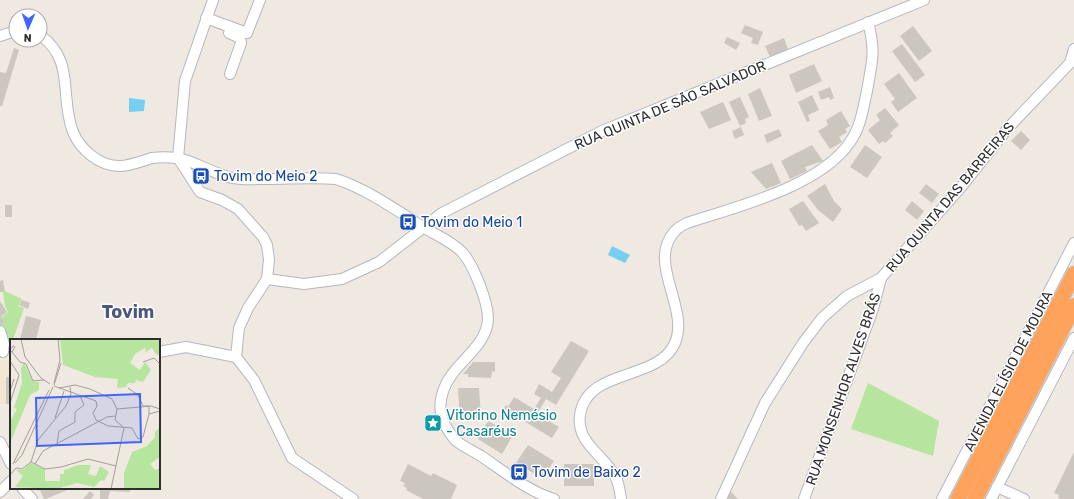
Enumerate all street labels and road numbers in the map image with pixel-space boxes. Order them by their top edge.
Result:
street label: RUA QUINTA DE SÃO SALVADOR [571,56,769,154]
street label: RUA QUINTA DAS BARREIRAS [883,119,1018,276]
street label: AVENIDA ELÍSIO DE MOURA [960,287,1057,454]
street label: RUA MONSENHOR ALVES BRÁS [802,290,885,488]

